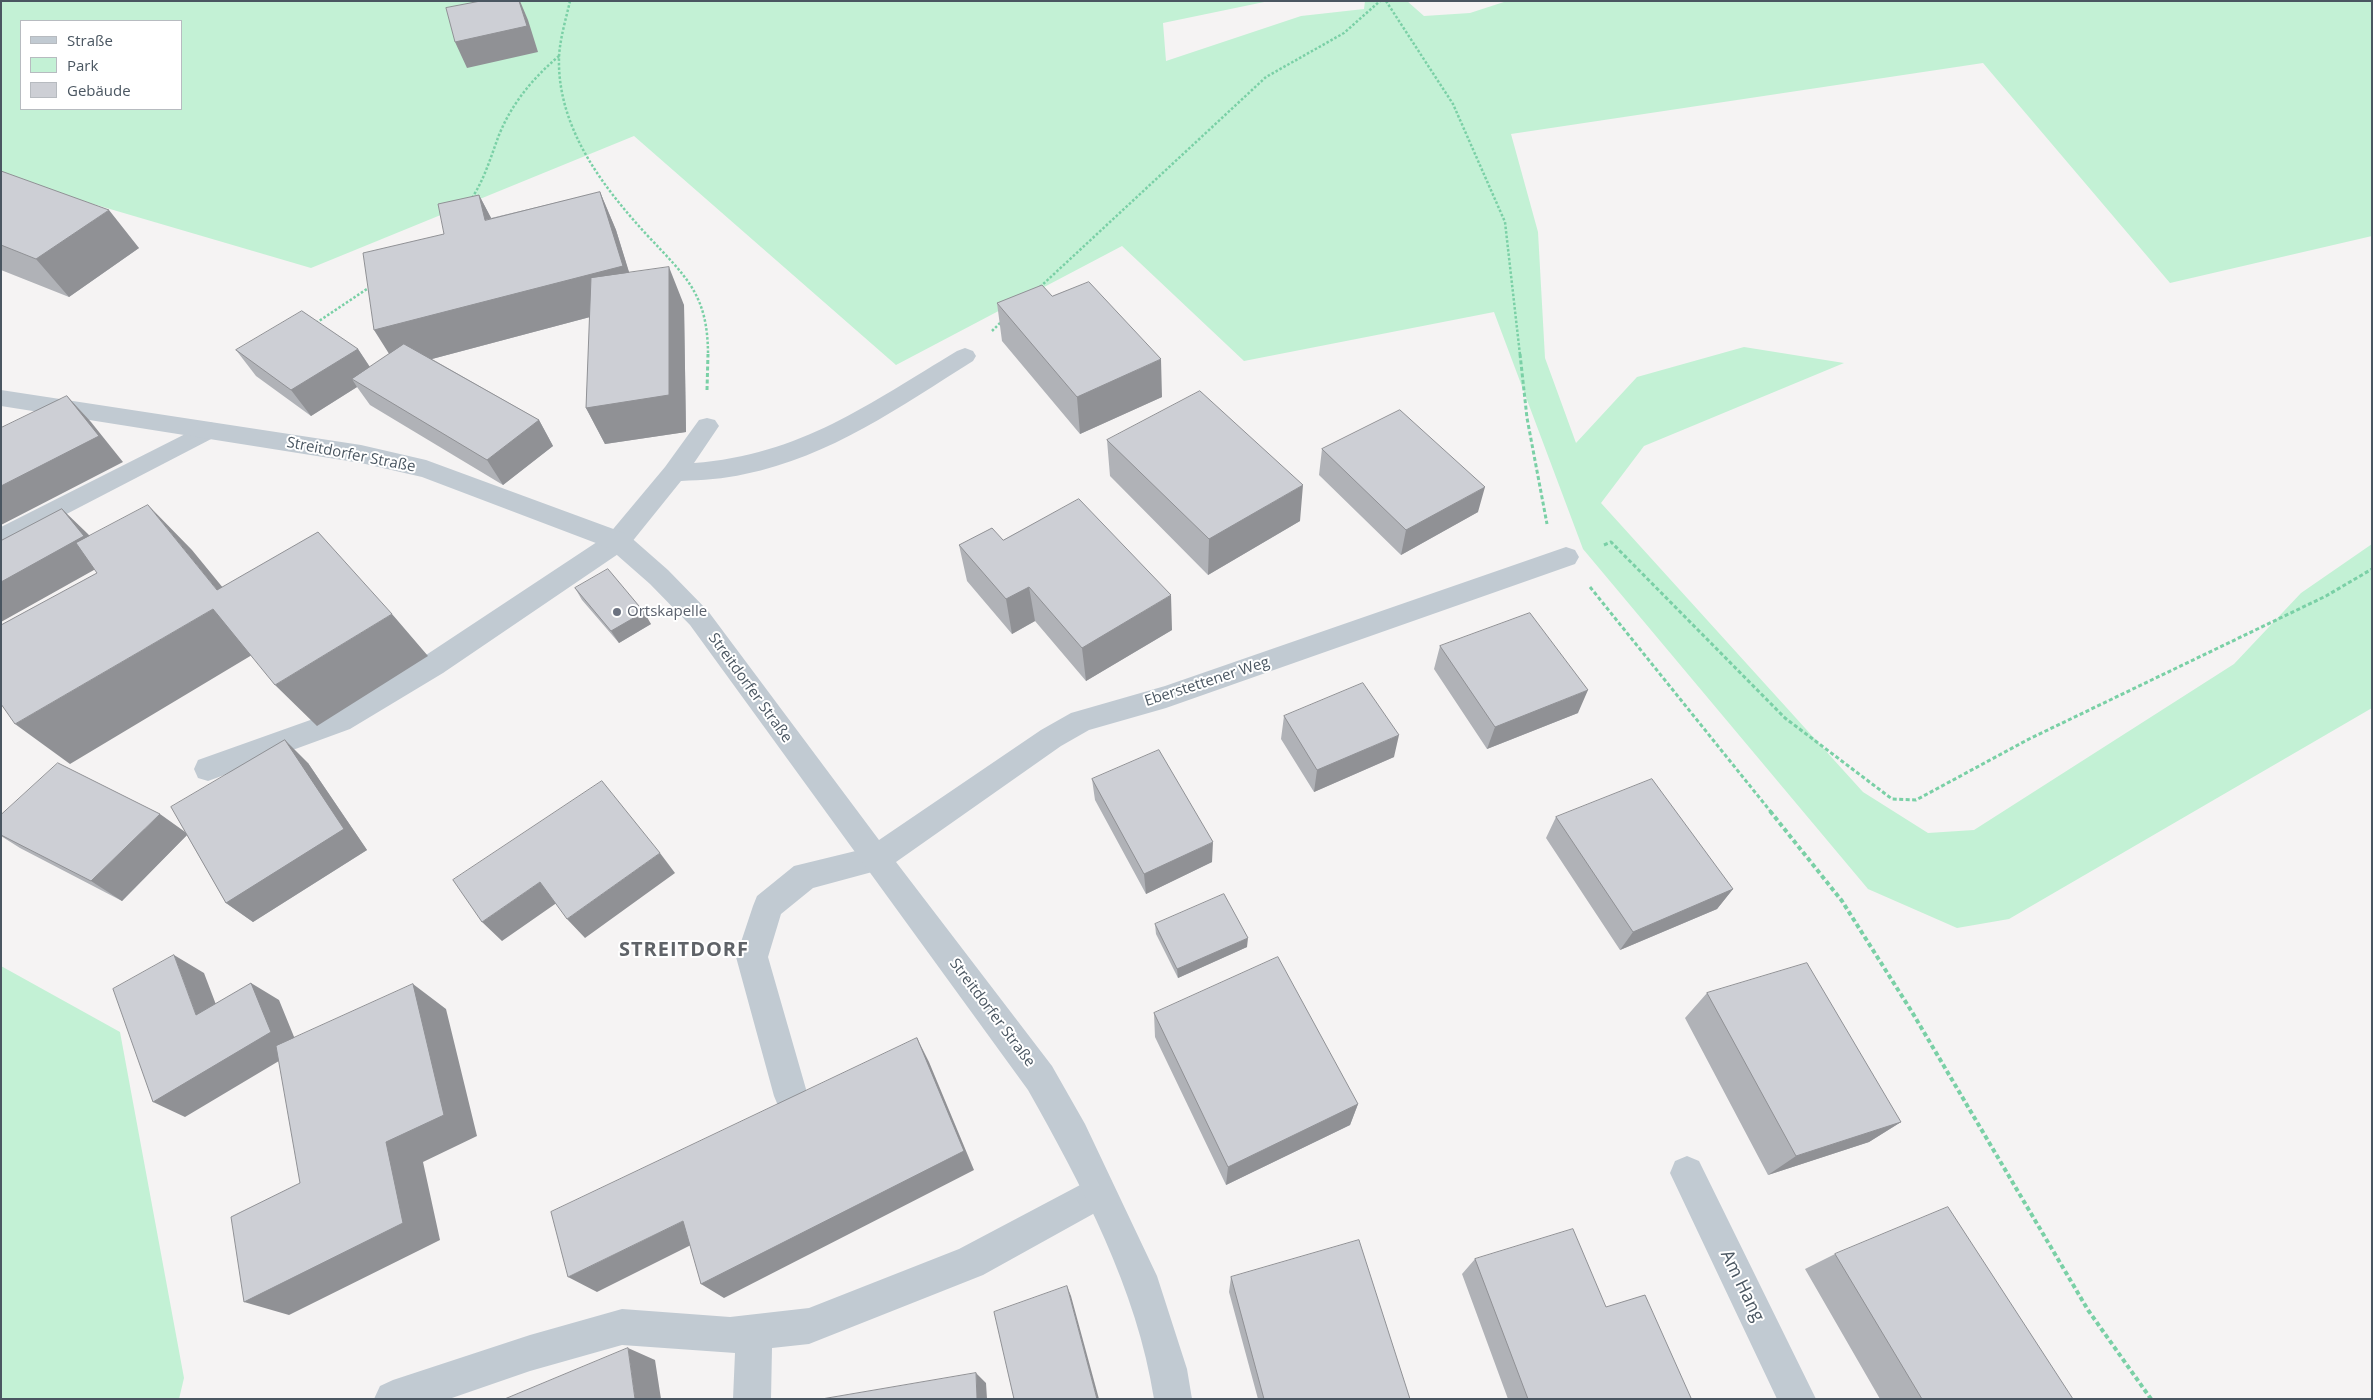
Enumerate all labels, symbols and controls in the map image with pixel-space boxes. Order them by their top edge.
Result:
legend [20,20,182,110]
text: Straße [67,30,113,50]
text: Park [67,55,98,75]
text: Gebäude [67,80,131,100]
street label: Streitdorfer Straße [285,434,417,476]
place label: Ortskapelle [627,603,707,621]
marker: Ortskapelle [611,606,623,618]
street label: Streitdorfer Straße [704,630,796,746]
street label: Eberstettener Weg [1142,653,1272,711]
district label: STREITDORF [618,938,750,962]
street label: Streitdorfer Straße [945,955,1039,1071]
street label: Am Hang [1715,1247,1769,1325]

